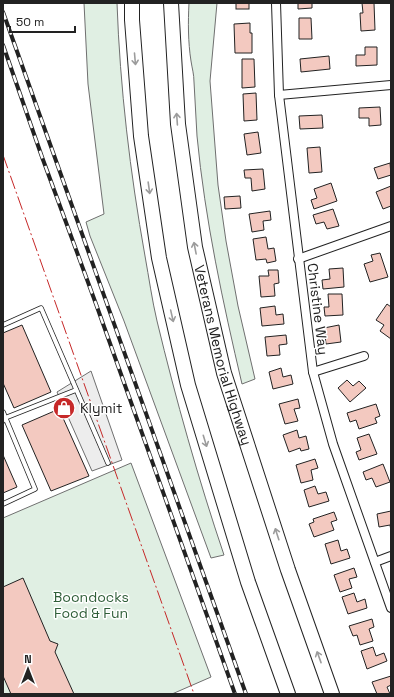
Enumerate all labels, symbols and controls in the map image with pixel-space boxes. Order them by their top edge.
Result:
scale bar [10,8,75,34]
text: 50 m [16,14,44,30]
one-way arrow [132,52,139,65]
one-way arrow [174,113,181,126]
one-way arrow [145,181,153,194]
one-way arrow [191,242,199,255]
street label: Christine Way [303,262,333,356]
street label: Veterans Memorial Highway [190,263,256,447]
one-way arrow [169,309,177,322]
shop icon: Klymit [51,395,77,421]
place label: Klymit [80,399,122,417]
one-way arrow [202,435,209,448]
one-way arrow [273,528,280,541]
park label: Boondocks Food & Fun [53,588,129,622]
north arrow [8,649,48,689]
one-way arrow [315,651,322,664]
text: N [24,652,32,666]

